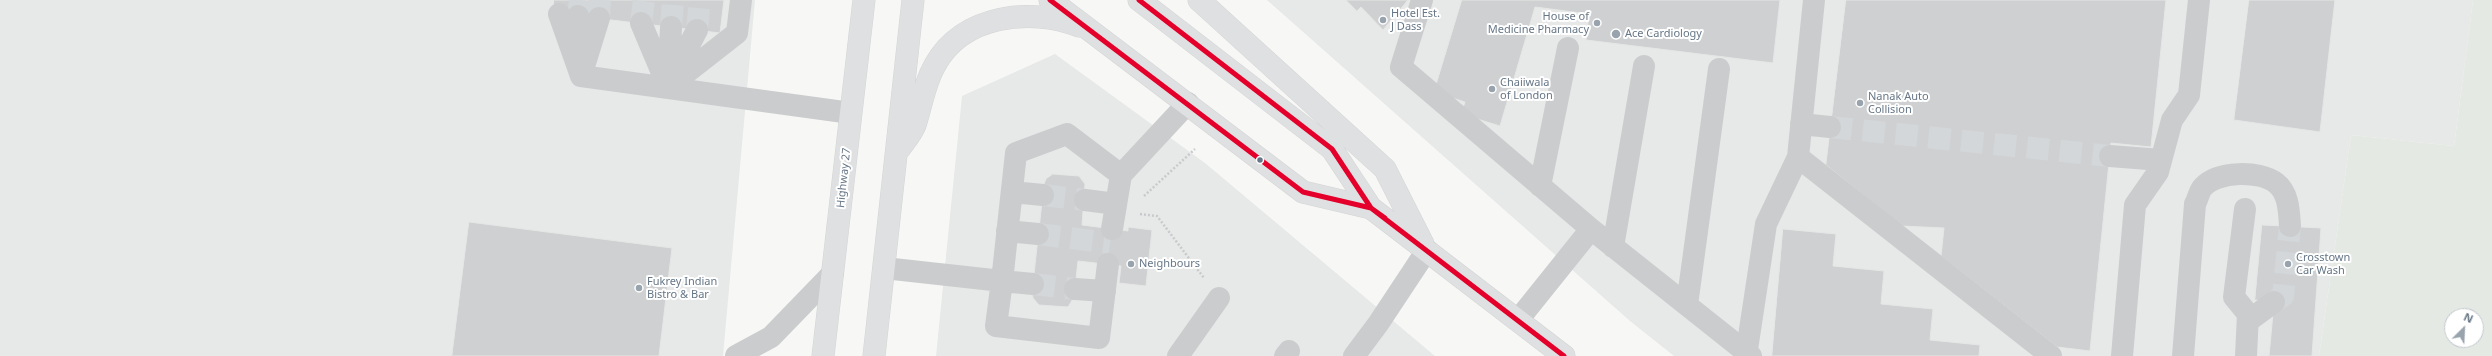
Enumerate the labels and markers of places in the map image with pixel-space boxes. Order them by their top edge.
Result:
place label: Hotel Est. J Dass [1391,7,1440,33]
place label: House of Medicine Pharmacy [1488,10,1589,36]
marker: Hotel Est. J Dass [1378,15,1388,25]
marker: House of Medicine Pharmacy [1592,18,1602,28]
place label: Ace Cardiology [1625,27,1702,41]
marker: Ace Cardiology [1610,28,1622,40]
place label: Chaiiwala of London [1500,76,1553,102]
marker: Chaiiwala of London [1487,84,1497,94]
place label: Nanak Auto Collision [1868,90,1929,116]
marker: Nanak Auto Collision [1855,98,1865,108]
unlabelled marker [1255,155,1265,165]
place label: Crosstown Car Wash [2296,251,2350,277]
place label: Neighbours [1139,257,1200,271]
marker: Neighbours [1126,259,1136,269]
marker: Crosstown Car Wash [2283,259,2293,269]
place label: Fukrey Indian Bistro & Bar [647,275,717,301]
marker: Fukrey Indian Bistro & Bar [634,283,644,293]

